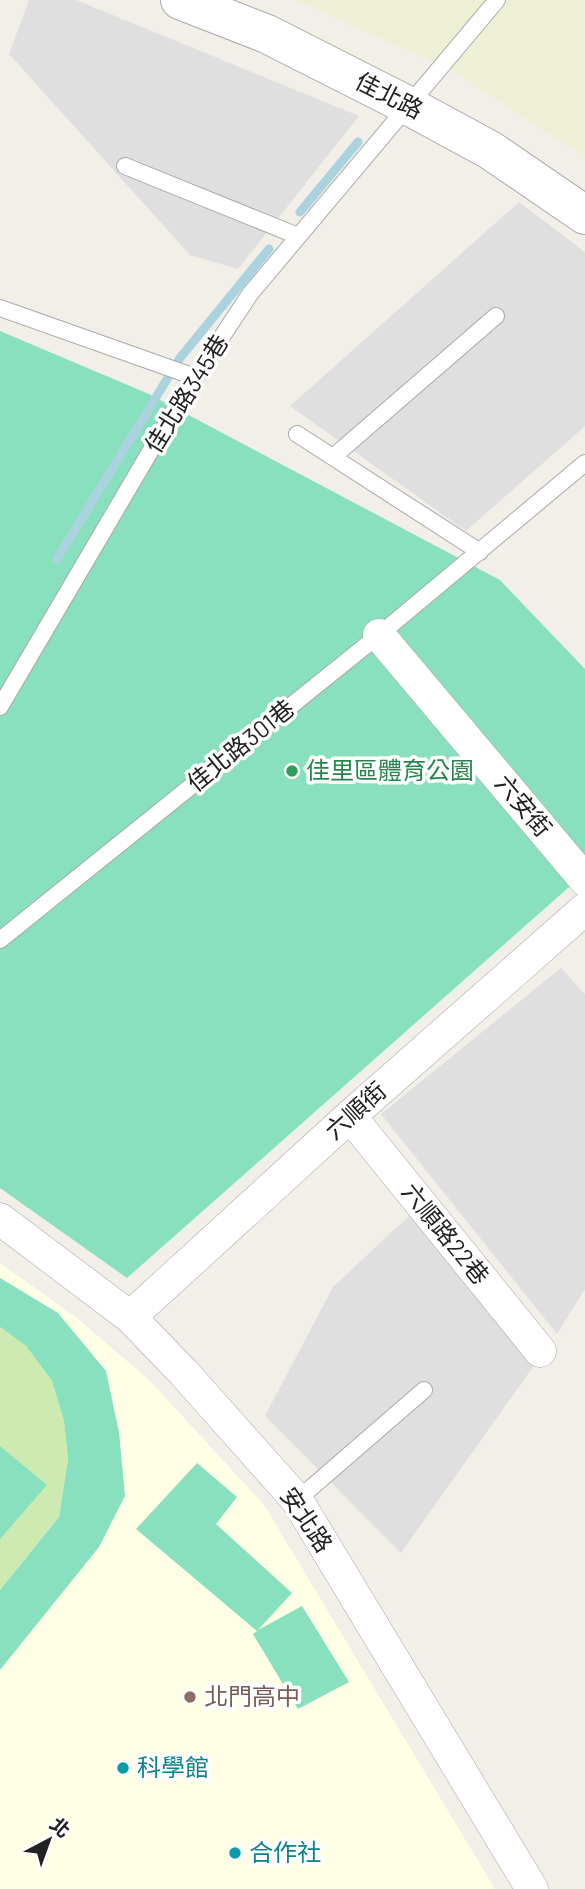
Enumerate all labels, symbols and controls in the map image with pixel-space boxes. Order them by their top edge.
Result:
street label: 佳北路 [351,65,428,124]
street label: 佳北路345巷 [138,329,234,458]
street label: 佳北路301巷 [181,693,300,797]
place label: 佳里區體育公園 [306,755,474,784]
marker: 佳里區體育公園 [284,763,300,779]
street label: 六安街 [490,768,558,842]
street label: 六順街 [319,1075,391,1145]
street label: 六順路22巷 [397,1177,496,1289]
street label: 安北路 [275,1481,339,1557]
place label: 北門高中 [204,1681,300,1710]
marker: 北門高中 [182,1689,198,1705]
place label: 科學館 [137,1752,209,1781]
marker: 科學館 [115,1760,131,1776]
north arrow [14,1805,84,1875]
text: 北 [46,1812,75,1842]
place label: 合作社 [249,1837,321,1866]
marker: 合作社 [227,1845,243,1861]

